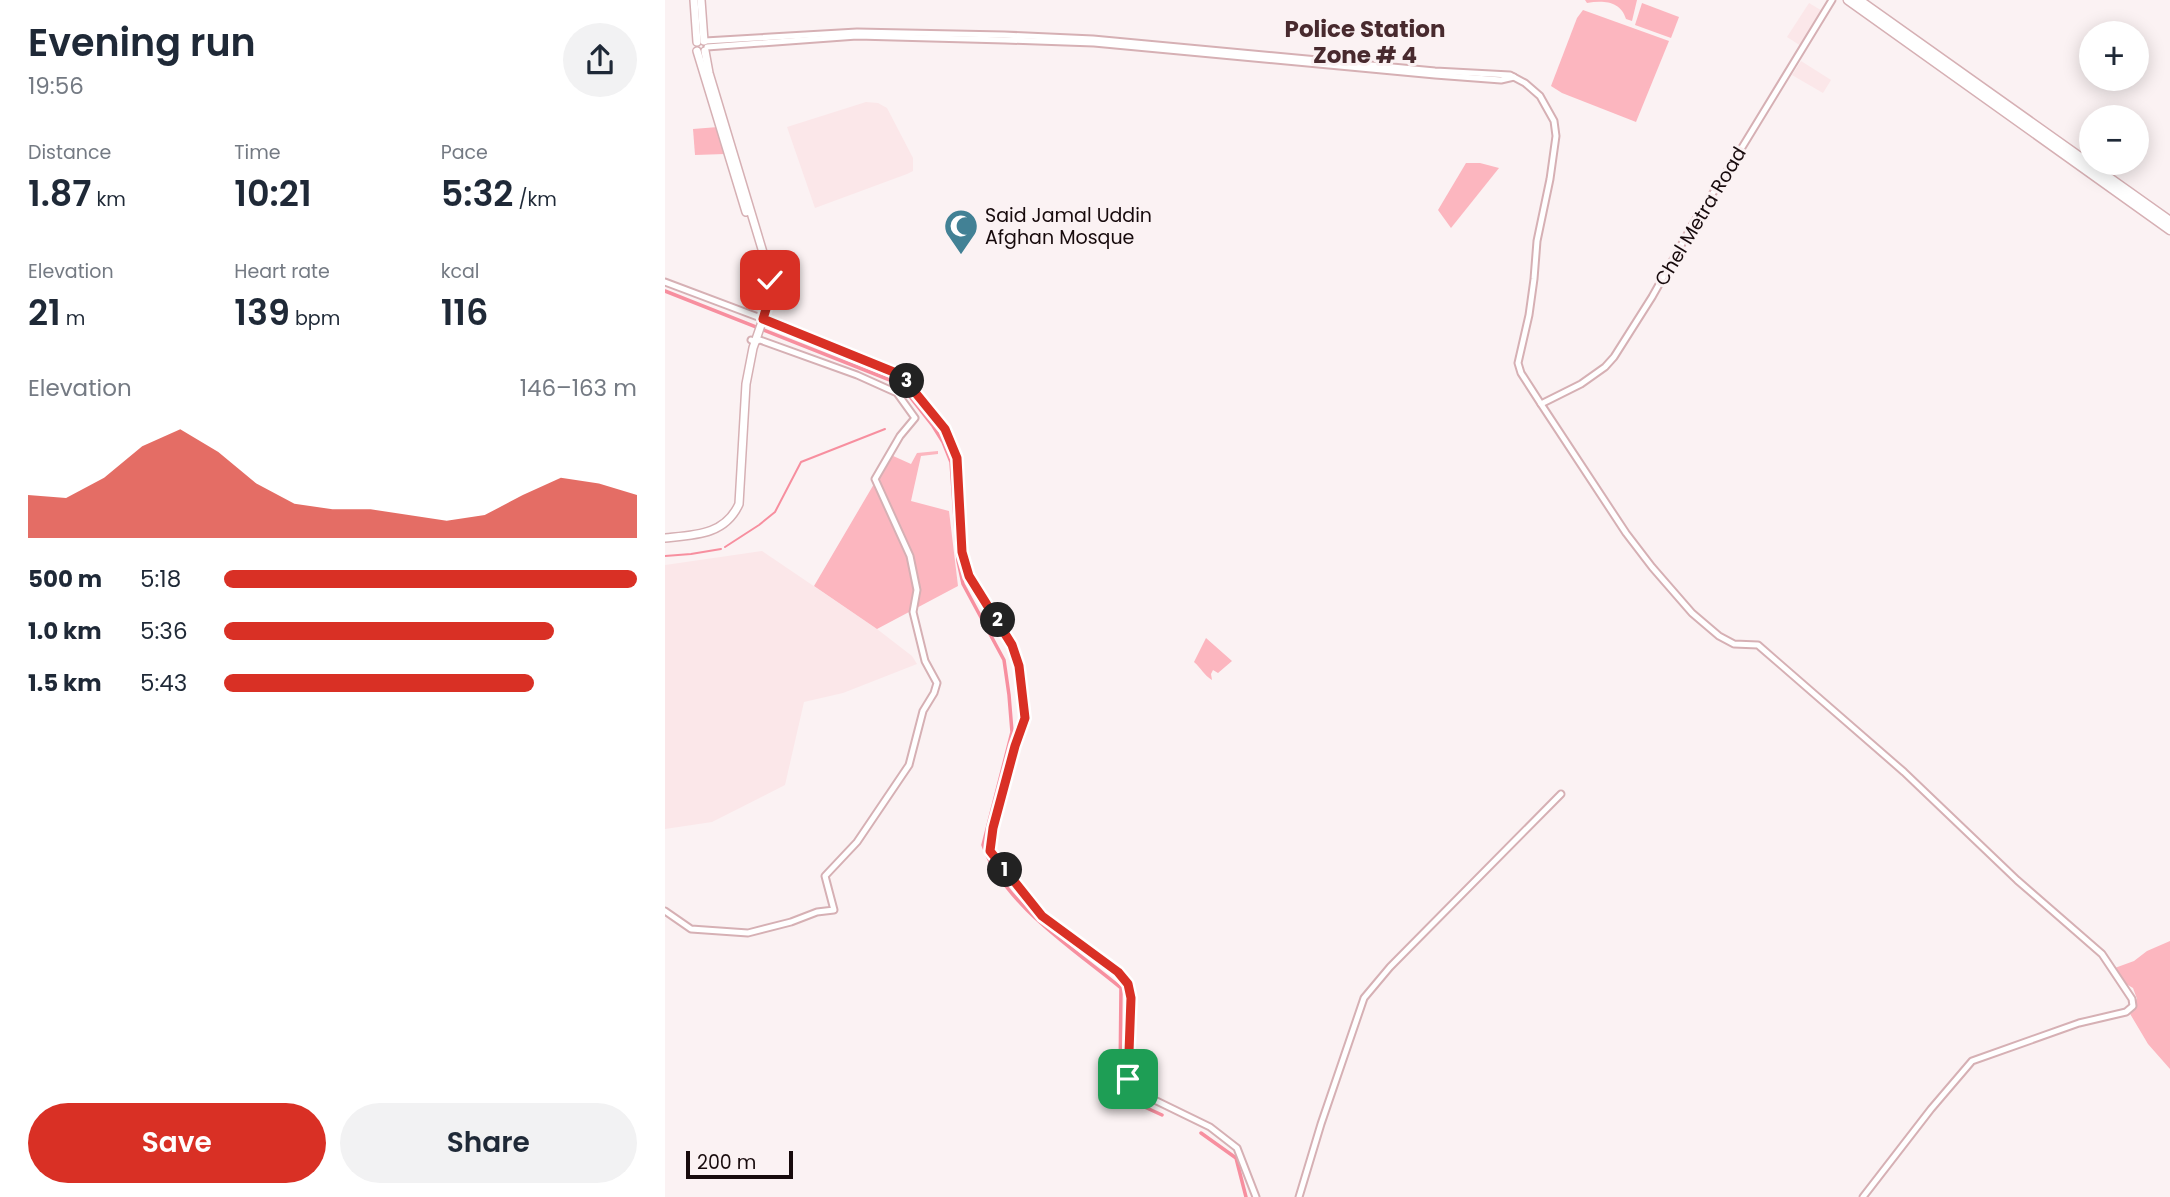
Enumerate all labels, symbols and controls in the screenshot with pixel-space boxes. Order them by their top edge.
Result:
district label: Police Station Zone # 4 [1285,13,1445,71]
text: Evening run [28,16,256,69]
map controls [2079,21,2149,175]
button: + [2079,21,2149,91]
button: share [563,23,637,97]
text: 19:56 [28,70,84,102]
button: − [2079,105,2149,175]
text: Distance [28,139,111,166]
text: Time [234,139,281,166]
text: Pace [441,139,488,166]
street label: Chel Metra Road [1648,142,1753,291]
text: 1.87 [28,169,91,218]
text: 10:21 [234,169,312,218]
text: 5:32 [441,169,513,218]
text: km [91,186,126,213]
text: /km [513,186,557,213]
place label: Said Jamal Uddin Afghan Mosque [985,202,1152,251]
mosque icon: Said Jamal Uddin Afghan Mosque [942,207,980,256]
pin [740,250,800,310]
text: Elevation [28,258,114,285]
text: Heart rate [234,258,330,285]
text: kcal [441,258,480,285]
icon: check [751,261,789,299]
text: 21 [28,288,61,337]
text: 139 [234,288,290,337]
text: 116 [441,288,488,337]
text: m [61,305,85,332]
text: bpm [290,305,340,332]
pin: 3 [889,364,925,398]
text: 3 [901,367,912,394]
text: Elevation [28,372,132,404]
text: 146–163 m [520,372,637,404]
text: 500 m [28,563,102,595]
text: 5:18 [140,563,181,595]
pin: 2 [981,602,1015,638]
text: 2 [992,606,1003,633]
text: 1.0 km [28,615,102,647]
text: 5:36 [140,615,188,647]
text: 1.5 km [28,667,102,699]
text: 5:43 [140,667,187,699]
pin: 1 [987,852,1023,888]
text: 1 [1001,856,1008,883]
pin [1098,1049,1158,1109]
icon: arrive [1109,1060,1147,1098]
button: Save [28,1103,326,1183]
button: Share [340,1103,637,1183]
scale bar [686,1148,793,1180]
text: 200 m [697,1149,756,1176]

